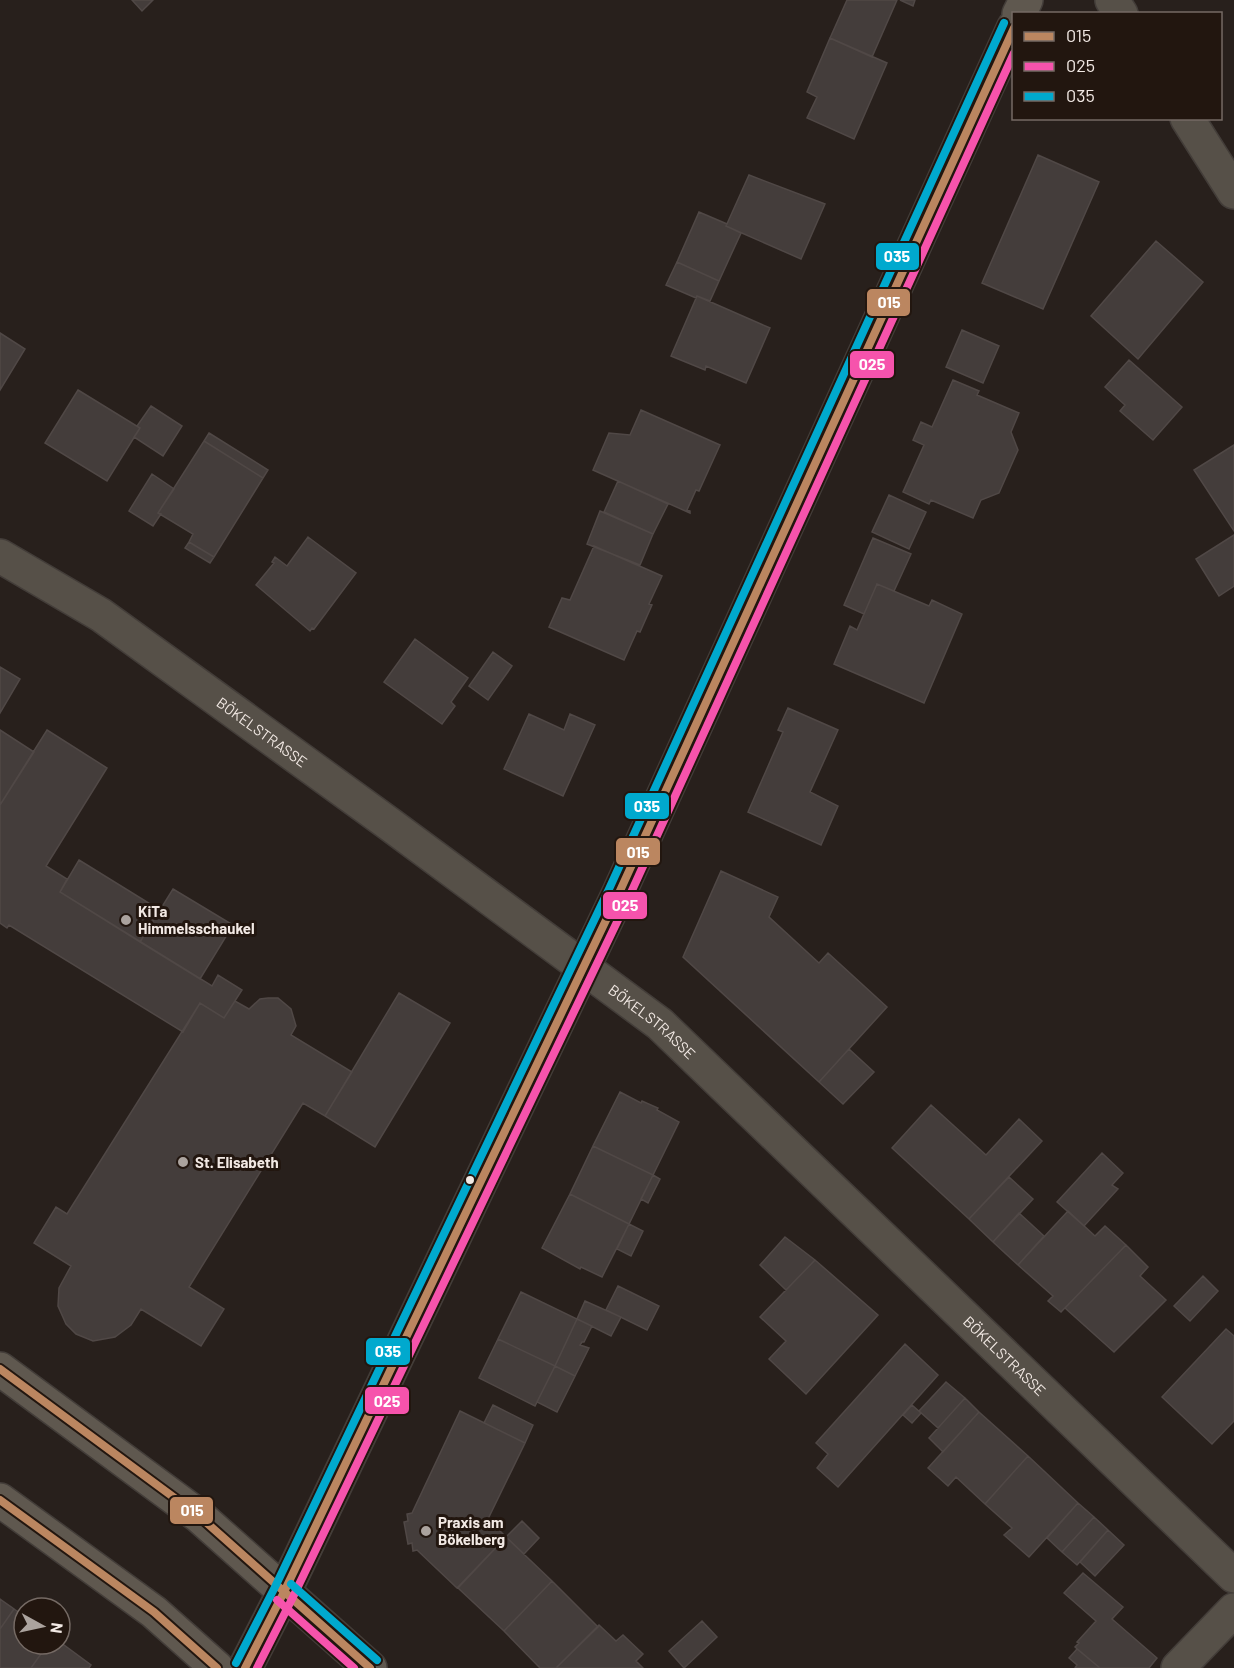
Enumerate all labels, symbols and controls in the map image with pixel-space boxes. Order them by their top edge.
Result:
legend [1012,12,1222,120]
text: 015 [1066,24,1091,46]
text: 025 [1066,54,1095,76]
text: 035 [1066,84,1095,106]
line badge: 035 [875,242,920,271]
text: 035 [884,246,911,265]
line badge: 015 [866,288,911,317]
text: 015 [877,292,901,311]
line badge: 025 [849,350,895,379]
text: 025 [859,354,886,373]
street label: BÖKELSTRASSE [213,693,311,771]
line badge: 035 [624,792,670,820]
text: 035 [634,796,661,815]
line badge: 015 [615,837,661,866]
text: 015 [626,842,650,861]
line badge: 025 [602,891,648,920]
text: 025 [612,895,639,914]
place label: KiTa Himmelsschaukel [138,902,255,937]
marker: KiTa Himmelsschaukel [119,913,133,927]
street label: BÖKELSTRASSE [605,980,699,1062]
place label: St. Elisabeth [195,1153,279,1171]
marker: St. Elisabeth [176,1155,190,1169]
unlabelled marker [464,1174,476,1186]
street label: BÖKELSTRASSE [960,1312,1050,1399]
line badge: 035 [365,1337,411,1366]
text: 035 [375,1341,402,1360]
line badge: 025 [364,1386,410,1415]
text: 025 [374,1391,401,1410]
line badge: 015 [169,1496,214,1525]
text: 015 [180,1500,204,1519]
place label: Praxis am Bökelberg [438,1513,505,1548]
marker: Praxis am Bökelberg [419,1524,433,1538]
north arrow [12,1596,72,1656]
text: N [47,1622,67,1635]

